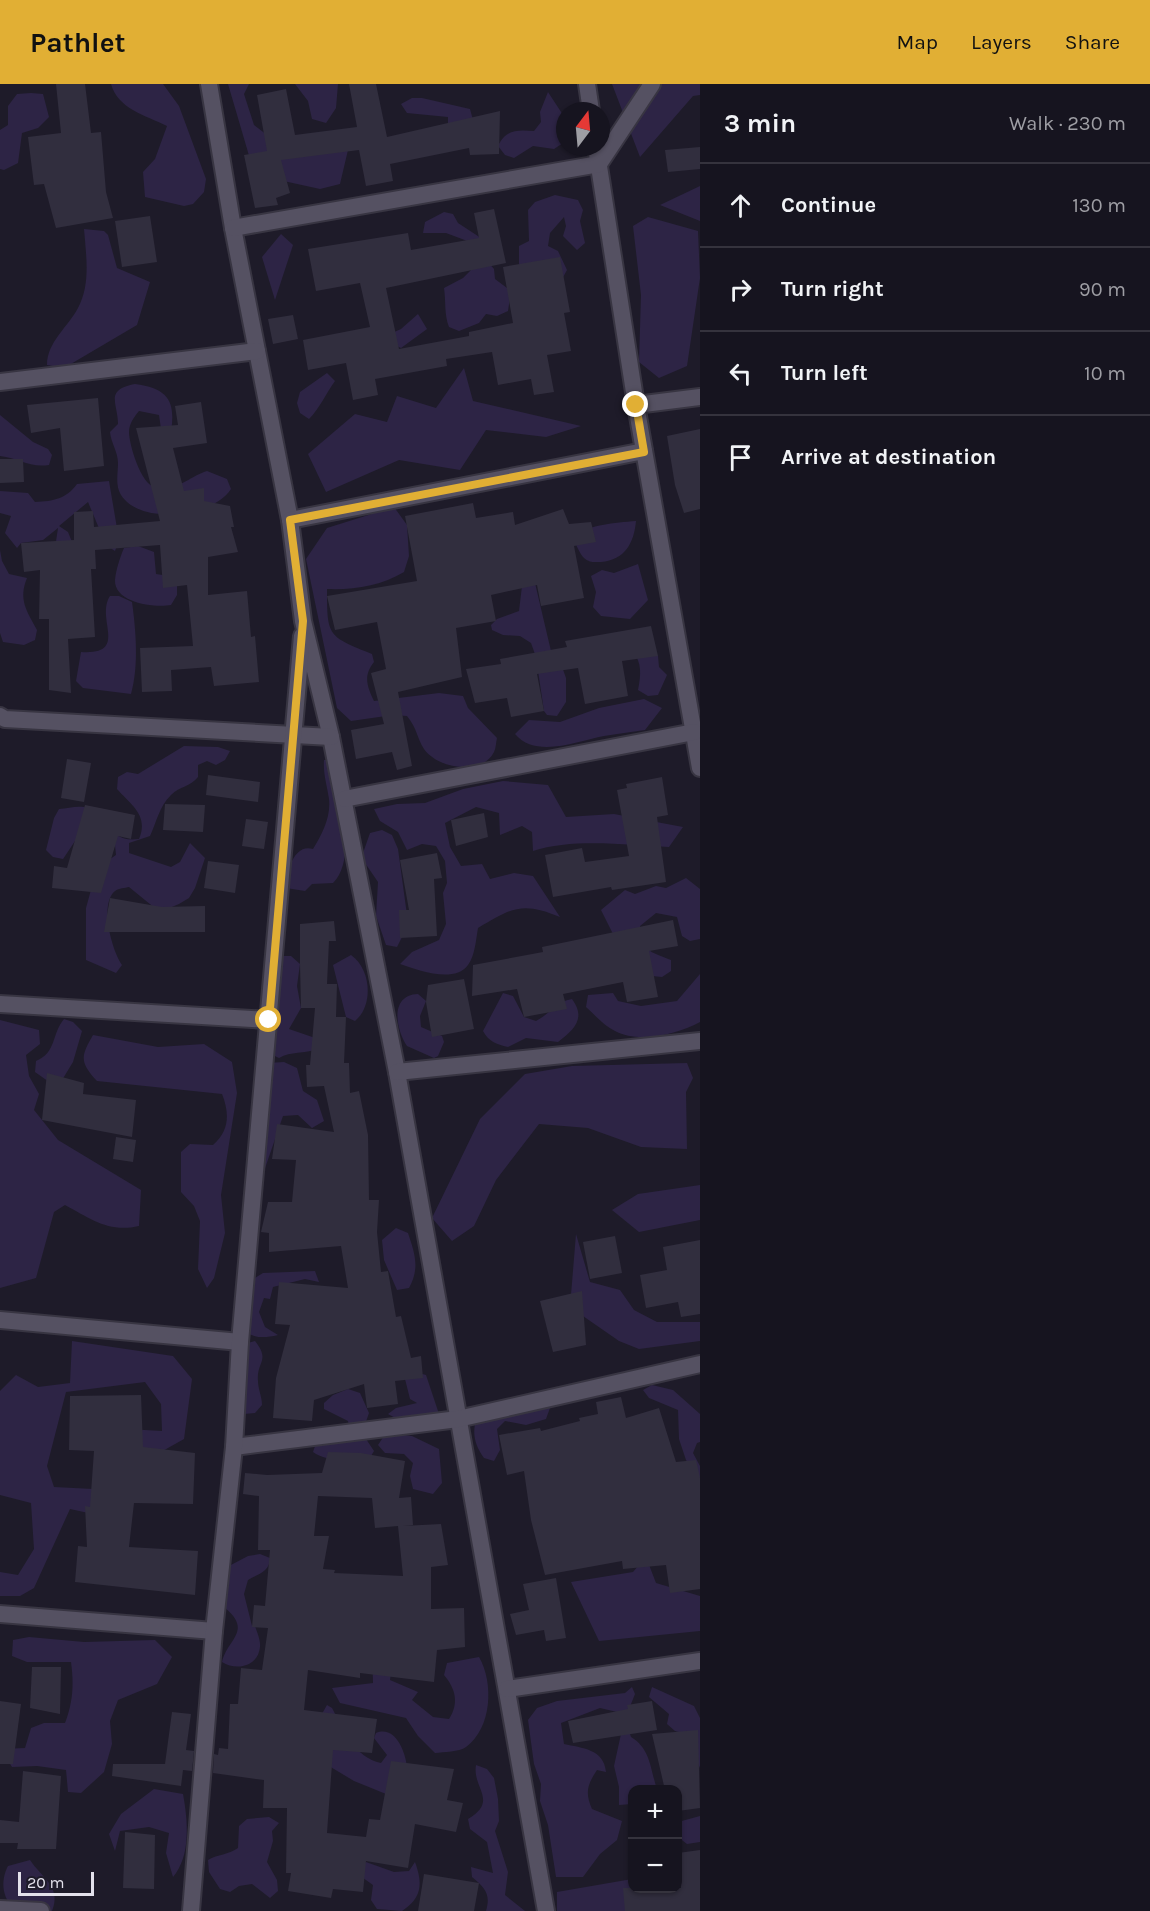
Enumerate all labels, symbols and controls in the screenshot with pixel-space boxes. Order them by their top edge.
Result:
text: Pathlet [30,26,126,59]
text: Map [896,30,938,54]
text: Layers [971,30,1032,54]
text: Share [1065,30,1120,54]
north arrow [556,102,610,156]
text: 3 min [724,108,796,139]
text: Walk · 230 m [1009,112,1126,135]
icon: ahead [724,189,757,222]
text: Continue [781,192,876,218]
text: 130 m [1072,194,1126,217]
icon: right [724,273,757,306]
text: Turn right [781,276,884,302]
text: 90 m [1079,278,1126,301]
icon: left [724,357,757,390]
text: Turn left [781,360,868,386]
text: 10 m [1084,362,1126,385]
route end [622,391,648,417]
icon: arrive [724,441,757,474]
text: Arrive at destination [781,444,996,470]
route start [255,1006,281,1032]
map controls [628,1785,682,1893]
button: + [628,1785,682,1839]
button: − [628,1839,682,1893]
scale bar [18,1869,94,1896]
text: 20 m [27,1873,65,1892]

